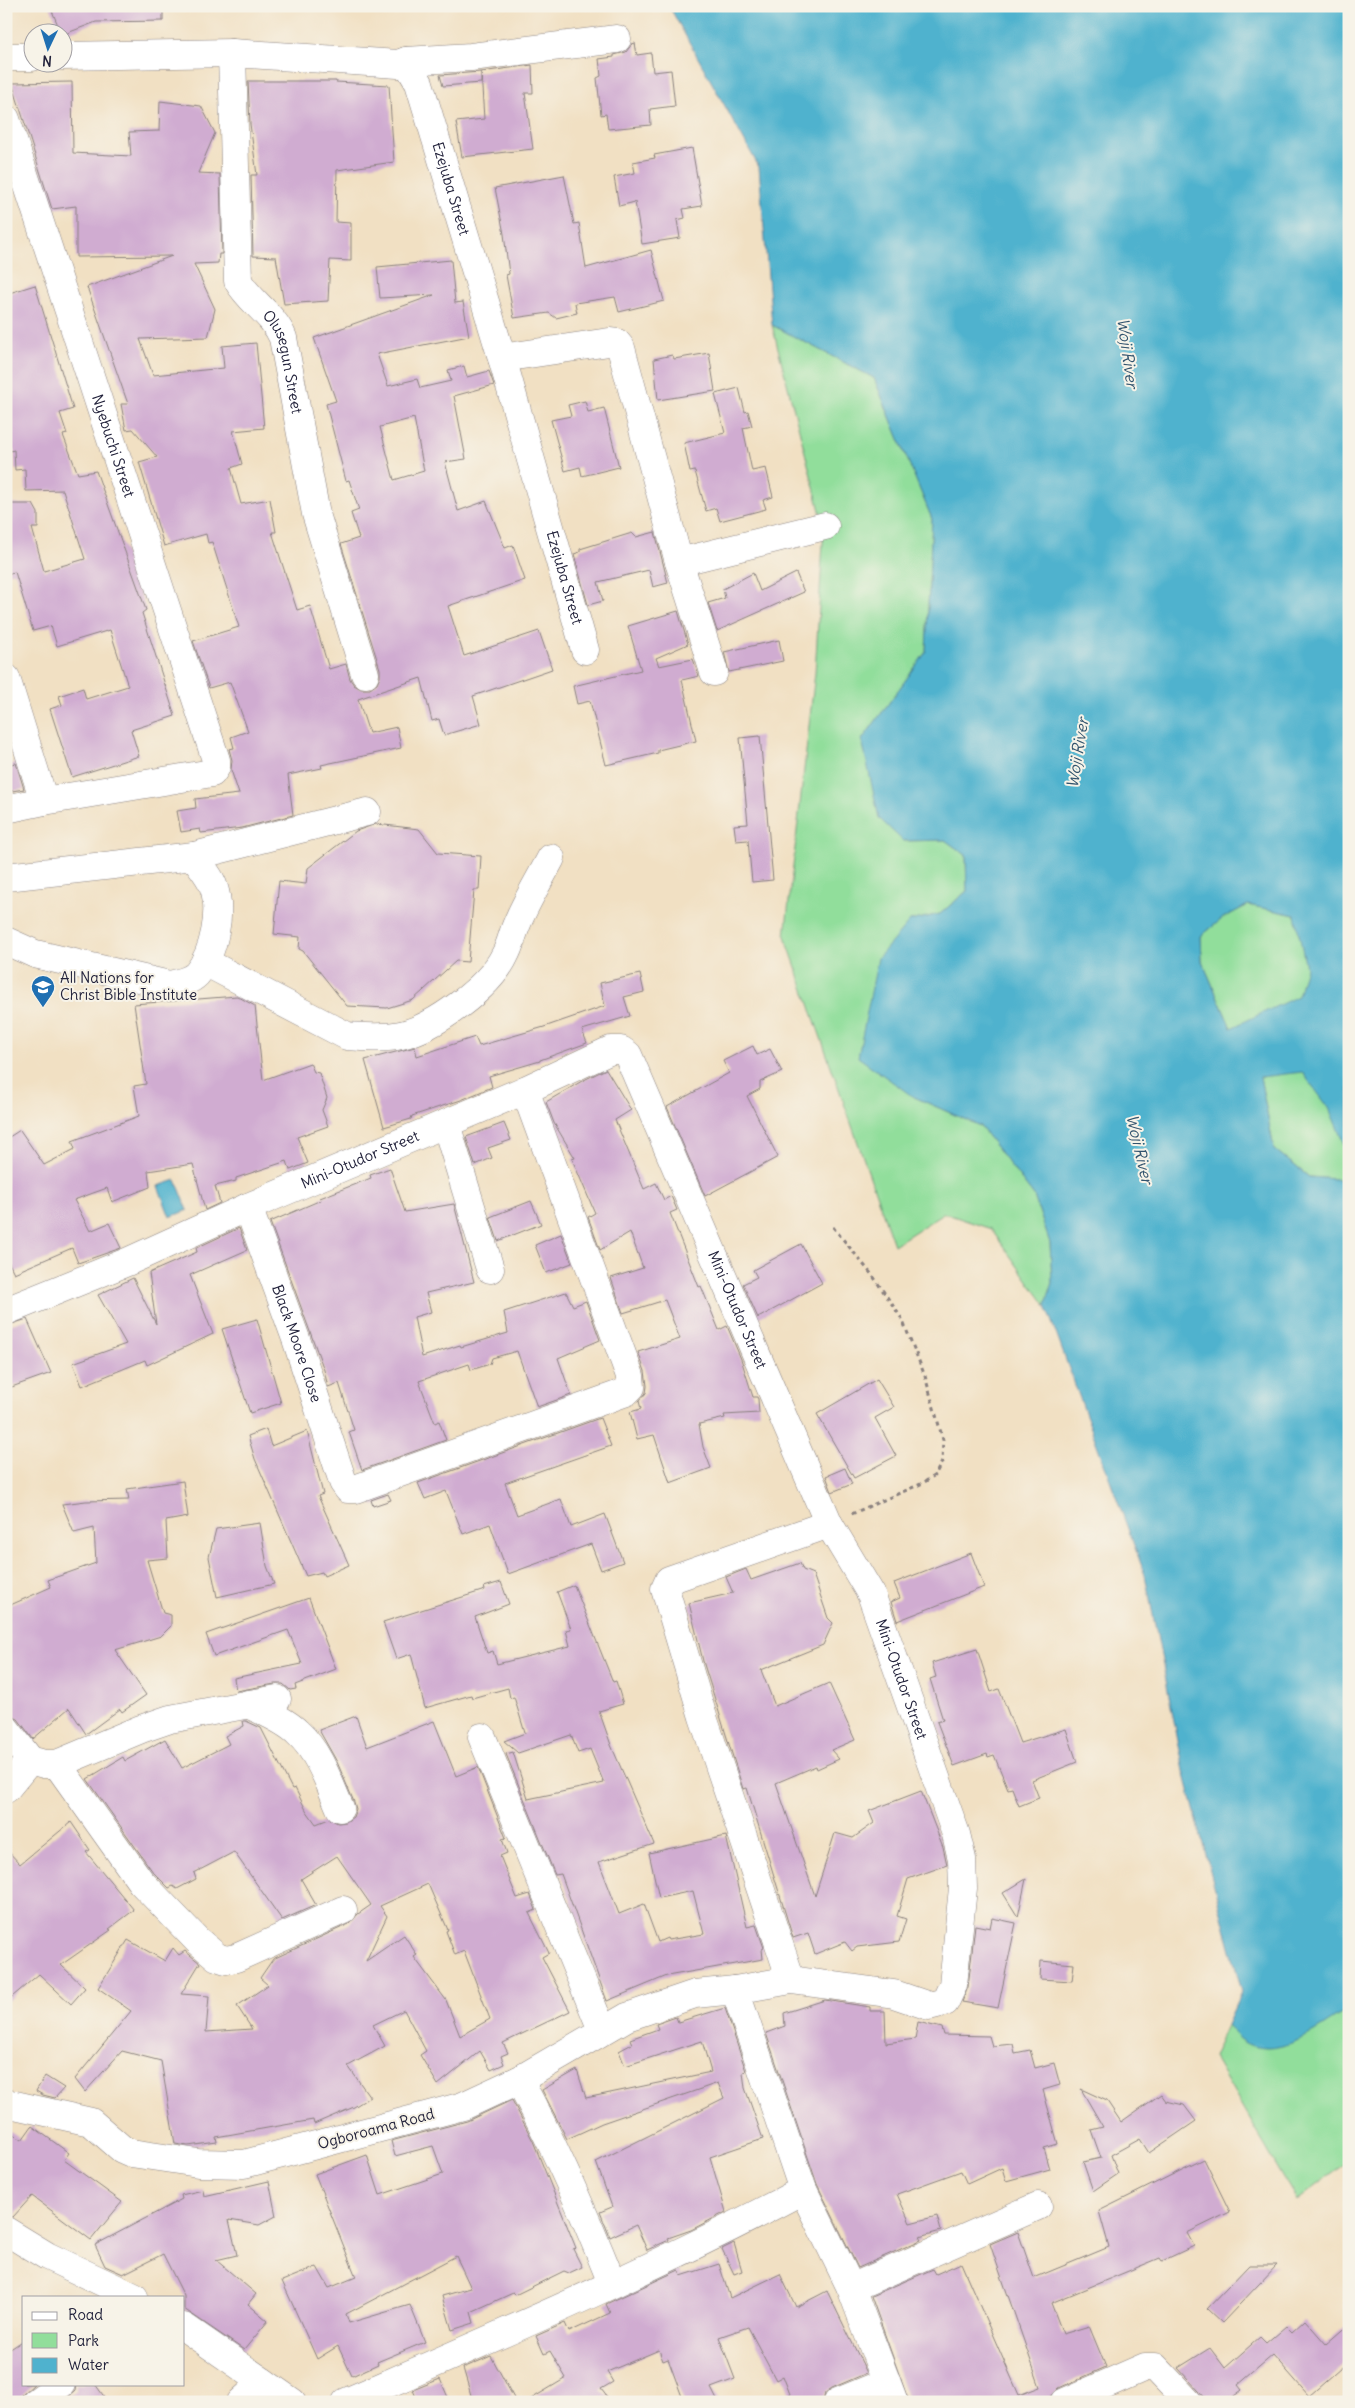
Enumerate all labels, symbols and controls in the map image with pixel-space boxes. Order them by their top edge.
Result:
north arrow [22,22,72,72]
text: N [42,52,53,70]
street label: Ezejuba Street [428,140,474,238]
street label: Olusegun Street [259,306,307,415]
water label: Woji River [1113,317,1143,392]
street label: Nyebuchi Street [88,392,139,500]
street label: Ezejuba Street [543,528,587,626]
water label: Woji River [1062,714,1093,789]
place label: All Nations for Christ Bible Institute [60,968,197,1004]
school or university icon: All Nations for Christ Bible Institute [30,974,56,1008]
water label: Woji River [1122,1112,1158,1188]
street label: Mini-Otudor Street [298,1126,422,1193]
street label: Mini-Otudor Street [704,1248,771,1372]
street label: Black Moore Close [268,1282,326,1405]
street label: Mini-Otudor Street [872,1616,932,1742]
street label: Ogboroama Road [315,2104,437,2153]
legend [22,2296,185,2386]
text: Road [68,2305,103,2324]
text: Park [68,2331,99,2350]
text: Water [68,2355,109,2374]

